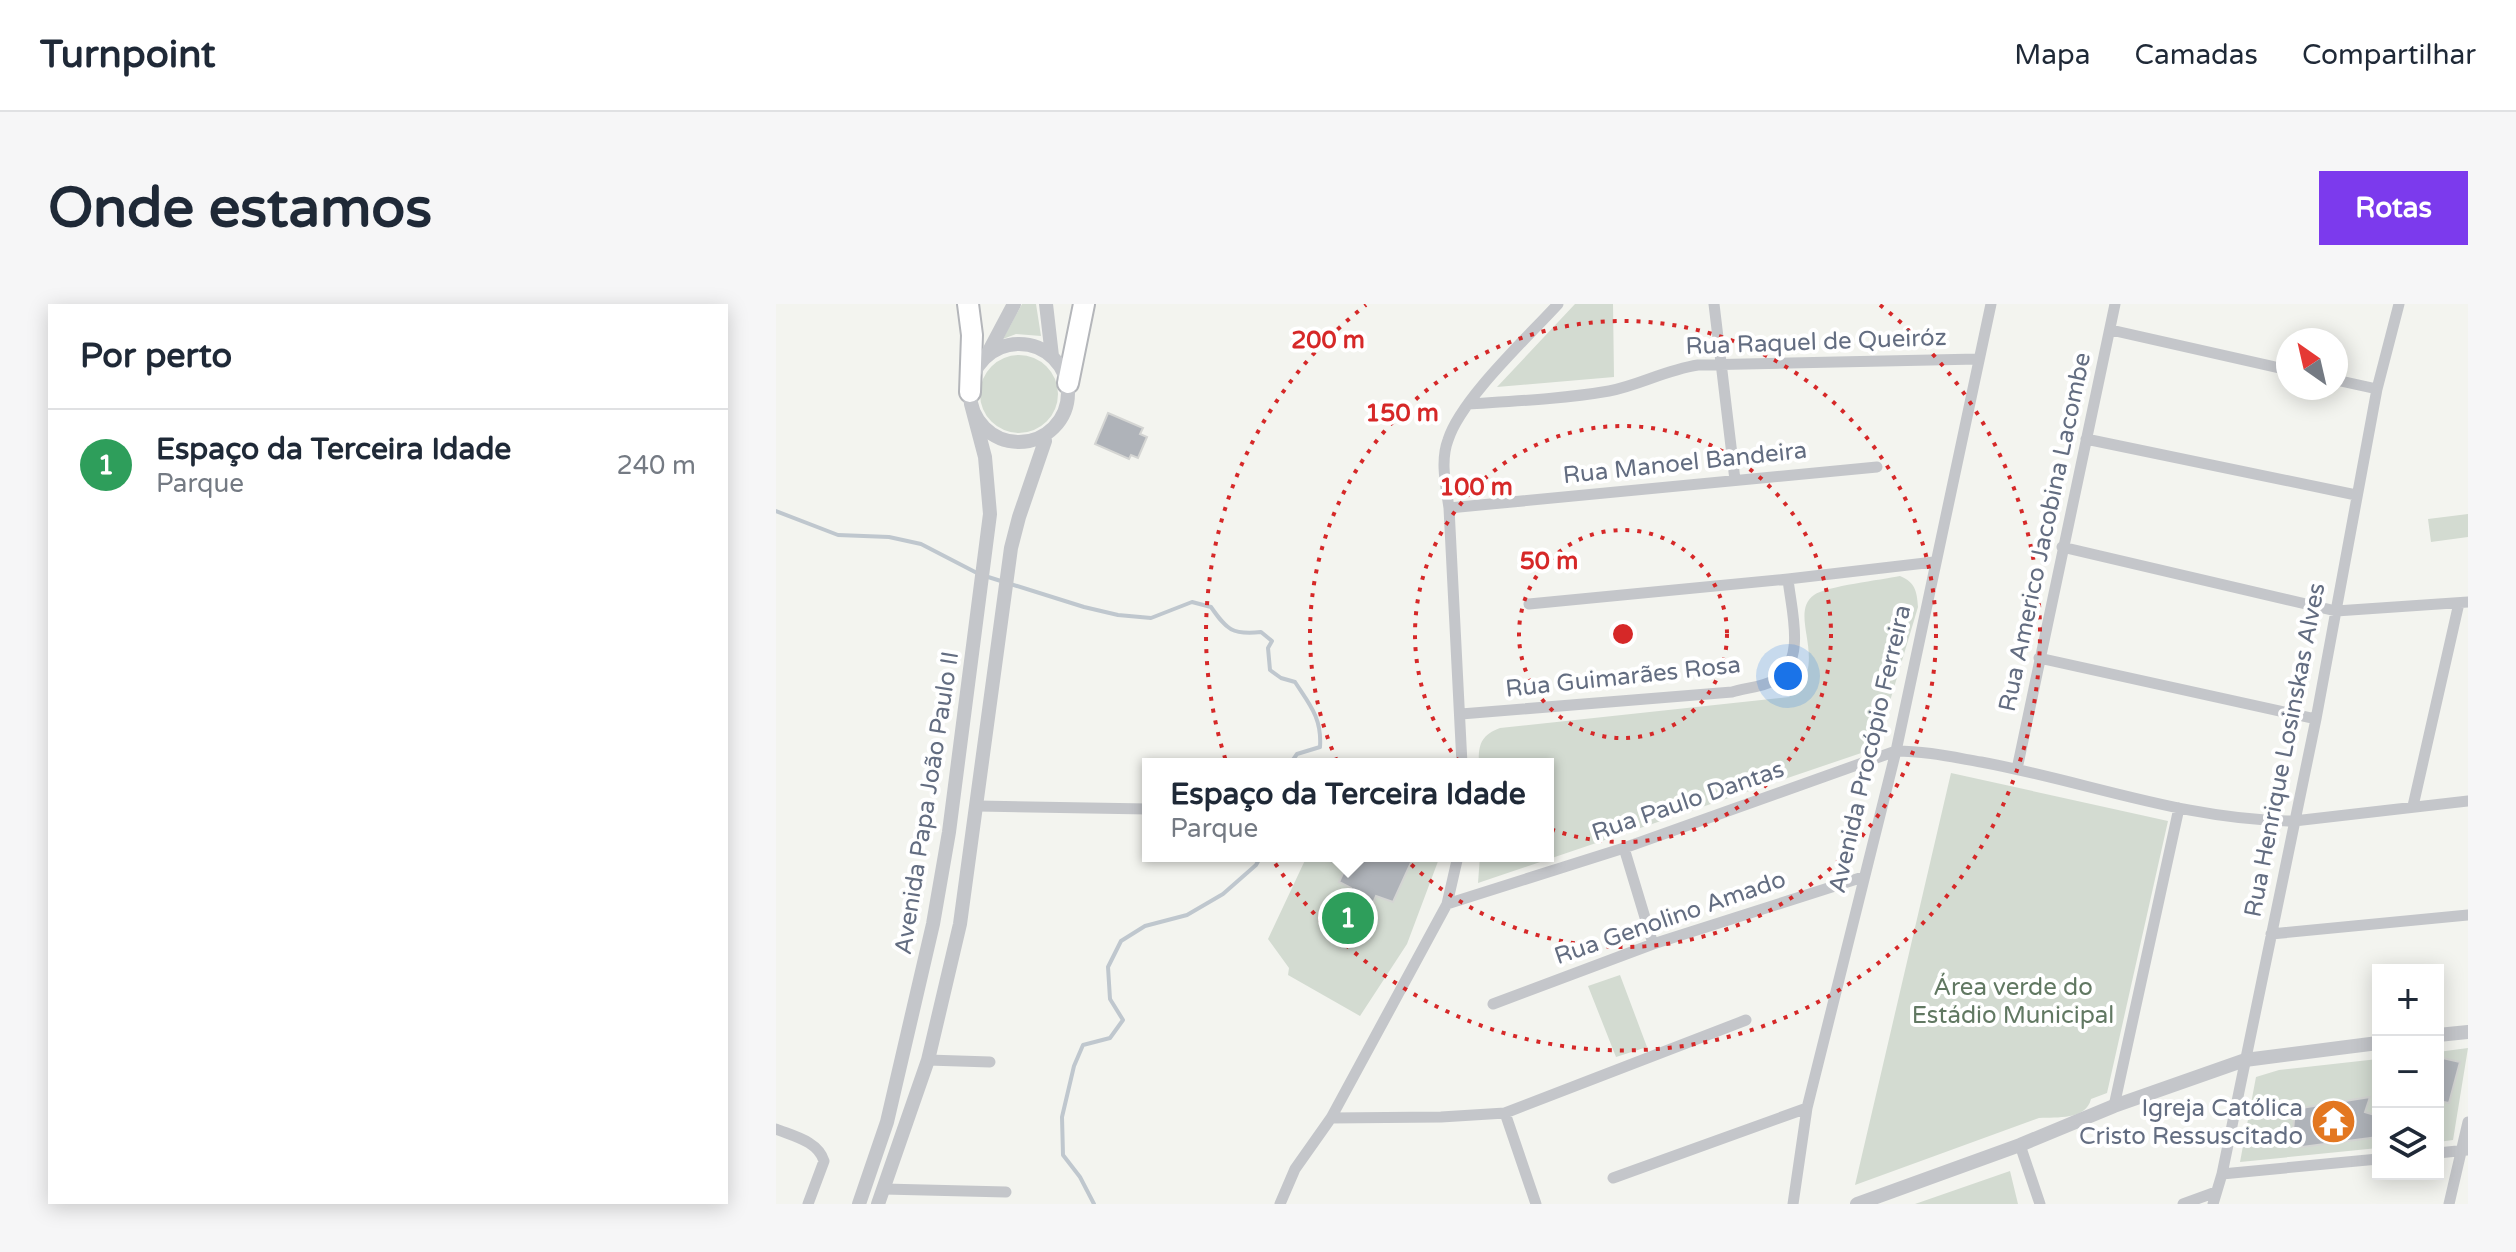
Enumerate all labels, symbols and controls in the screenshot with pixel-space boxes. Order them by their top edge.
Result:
text: Turnpoint [40,32,215,78]
text: Mapa [2014,38,2090,72]
text: Camadas [2134,38,2258,72]
text: Compartilhar [2302,38,2476,72]
button: Rotas [2319,171,2468,245]
text: Onde estamos [48,175,432,242]
street label: Rua Raquel de Queiróz [1685,323,1947,361]
text: 200 m [1291,326,1365,355]
north arrow [2276,328,2348,400]
text: Por perto [80,336,232,377]
street label: Rua Americo Jacobina Lacombe [1993,350,2097,714]
text: 150 m [1365,399,1439,428]
text: Espaço da Terceira Idade [156,431,511,468]
street label: Rua Manoel Bandeira [1562,436,1808,490]
text: 1 [98,450,114,481]
text: 240 m [616,450,696,481]
text: Parque [156,468,244,499]
text: 100 m [1439,473,1513,502]
text: 50 m [1520,547,1578,576]
street label: Rua Henrique Losinskas Alves [2238,581,2332,919]
street label: Avenida Procópio Ferreira [1823,602,1917,896]
centre of rings [1609,620,1637,648]
street label: Avenida Papa João Paulo II [889,649,965,957]
street label: Rua Guimarães Rosa [1504,650,1742,704]
your location [1768,656,1808,696]
street label: Rua Paulo Dantas [1588,754,1788,848]
popup [1142,758,1554,862]
text: Espaço da Terceira Idade [1170,776,1526,813]
text: Parque [1170,813,1258,844]
street label: Rua Genolino Amado [1550,865,1790,971]
pin: 1 [1322,888,1374,948]
map controls [2372,964,2444,1180]
button: + [2372,964,2444,1036]
park label: Área verde do Estádio Municipal [1912,972,2114,1030]
button: − [2372,1036,2444,1108]
place label: Igreja Católica Cristo Ressuscitado [2079,1094,2303,1151]
temple icon: Igreja Católica Cristo Ressuscitado [2310,1098,2358,1146]
button: layers [2372,1108,2444,1180]

